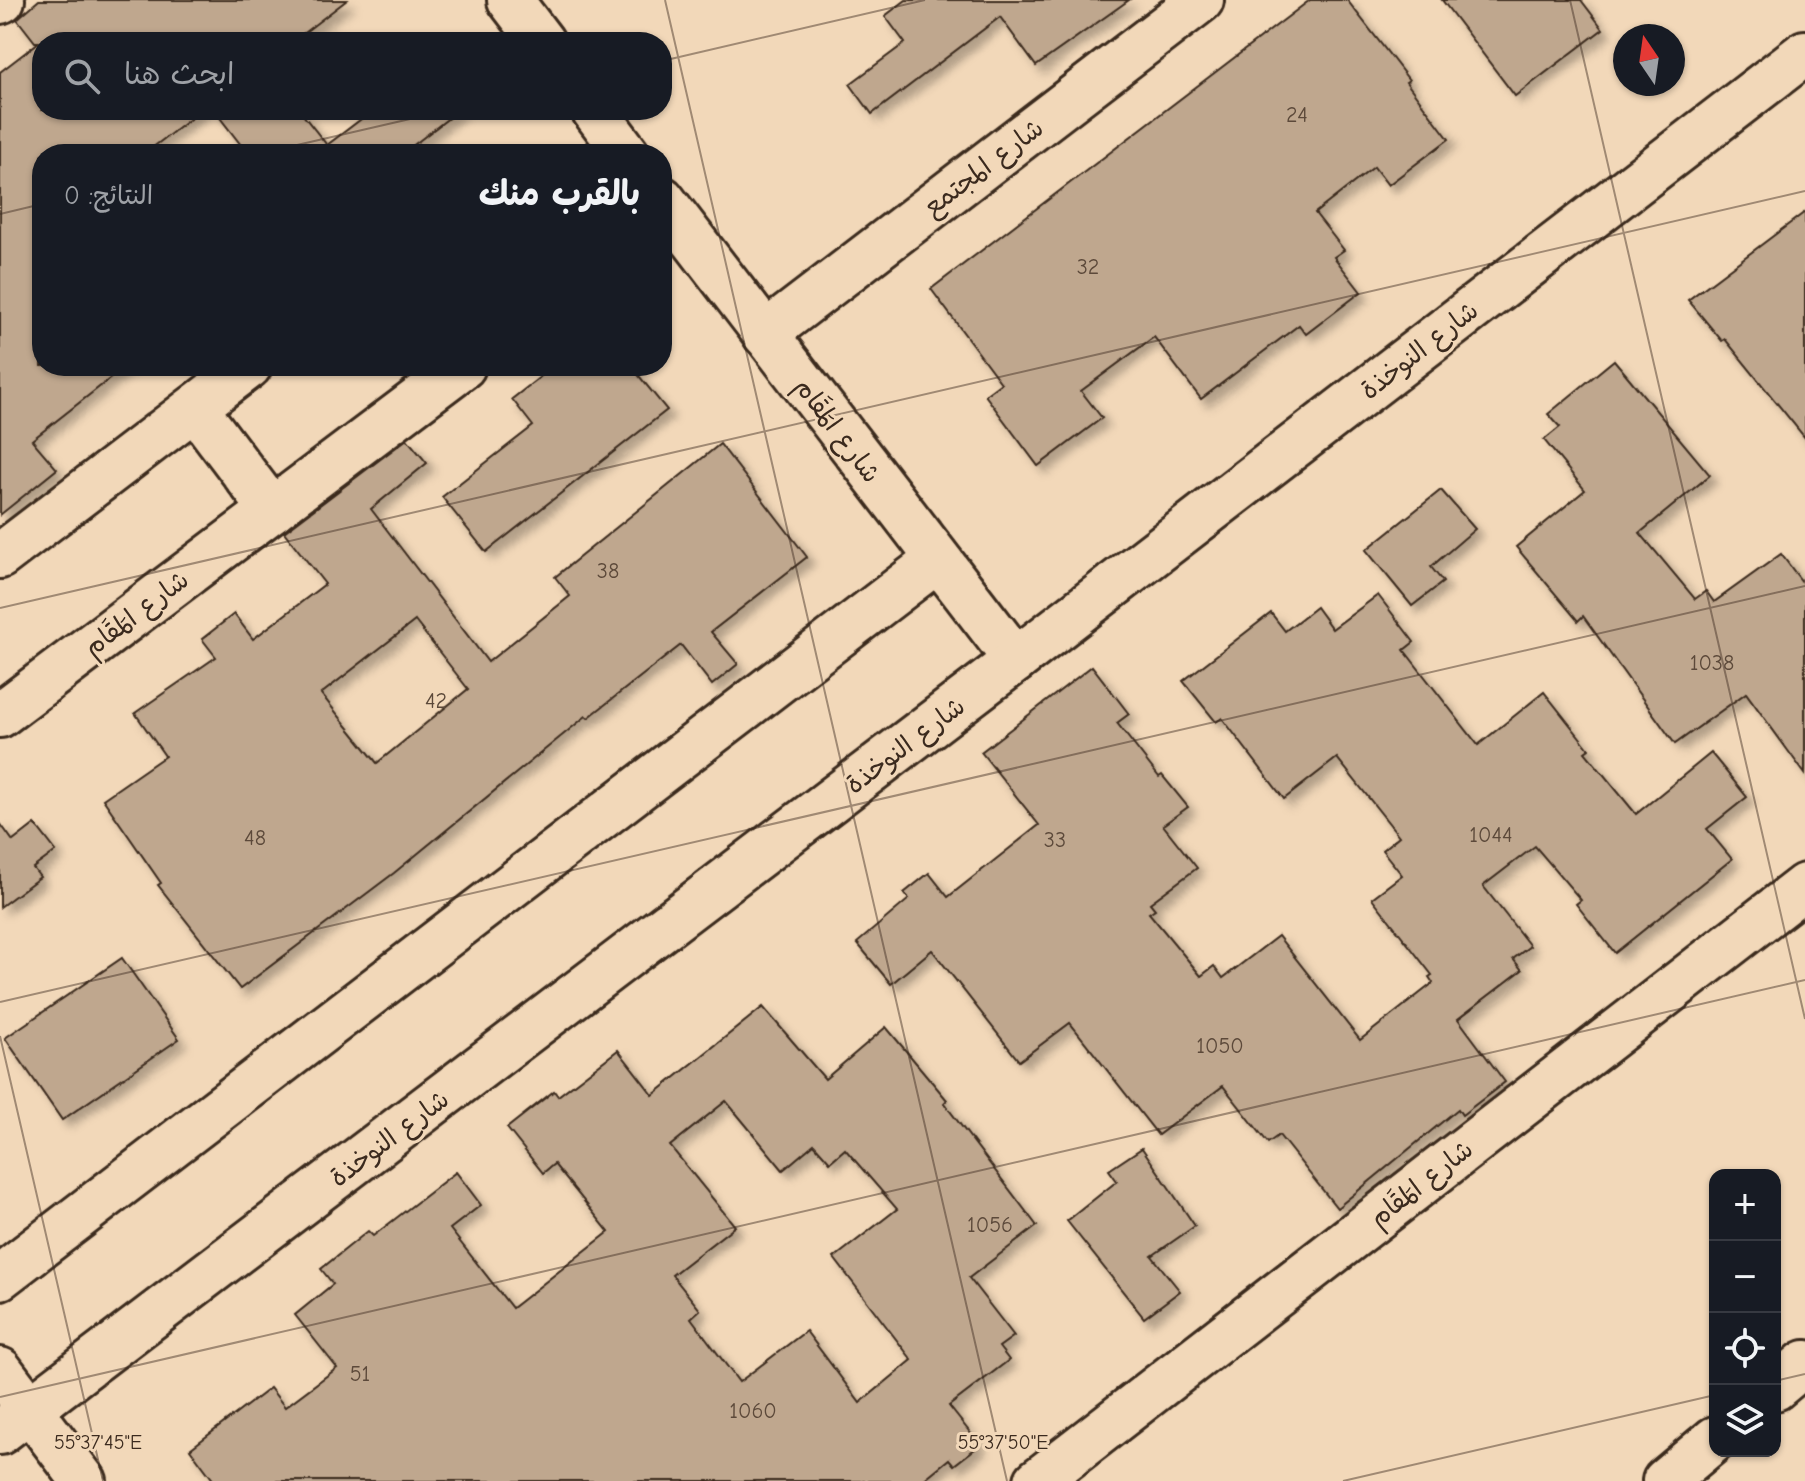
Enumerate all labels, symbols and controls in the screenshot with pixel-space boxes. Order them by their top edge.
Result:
north arrow [1613,24,1685,96]
search box [32,32,672,120]
icon: search [60,54,104,98]
text: ابحث هنا [124,57,234,92]
house number: 24 [1286,102,1308,128]
street label: شارع المجتمع [918,113,1051,225]
text: بالقرب منك [479,174,640,214]
text: النتائج: 0 [64,181,153,211]
house number: 32 [1077,254,1099,280]
street label: شارع النوخذة [1355,296,1486,408]
street label: شارع المَقَام [785,372,887,491]
house number: 38 [597,558,619,584]
street label: شارع المَقَام [78,564,197,666]
house number: 1038 [1690,650,1734,676]
house number: 42 [425,688,447,714]
street label: شارع النوخذة [840,691,972,802]
house number: 1044 [1469,822,1513,848]
house number: 48 [244,825,266,851]
house number: 33 [1044,827,1066,853]
house number: 1050 [1196,1033,1244,1059]
street label: شارع النوخذة [324,1084,456,1195]
street label: شارع المَقَام [1363,1133,1482,1237]
map controls [1709,1169,1781,1457]
button: + [1709,1169,1781,1241]
house number: 1056 [967,1212,1013,1238]
button: − [1709,1241,1781,1313]
button: locate [1709,1313,1781,1385]
house number: 51 [350,1361,370,1387]
button: layers [1709,1385,1781,1457]
house number: 1060 [729,1398,777,1424]
text: 55°37'45"E [54,1431,142,1454]
text: 55°37'50"E [958,1431,1048,1454]

